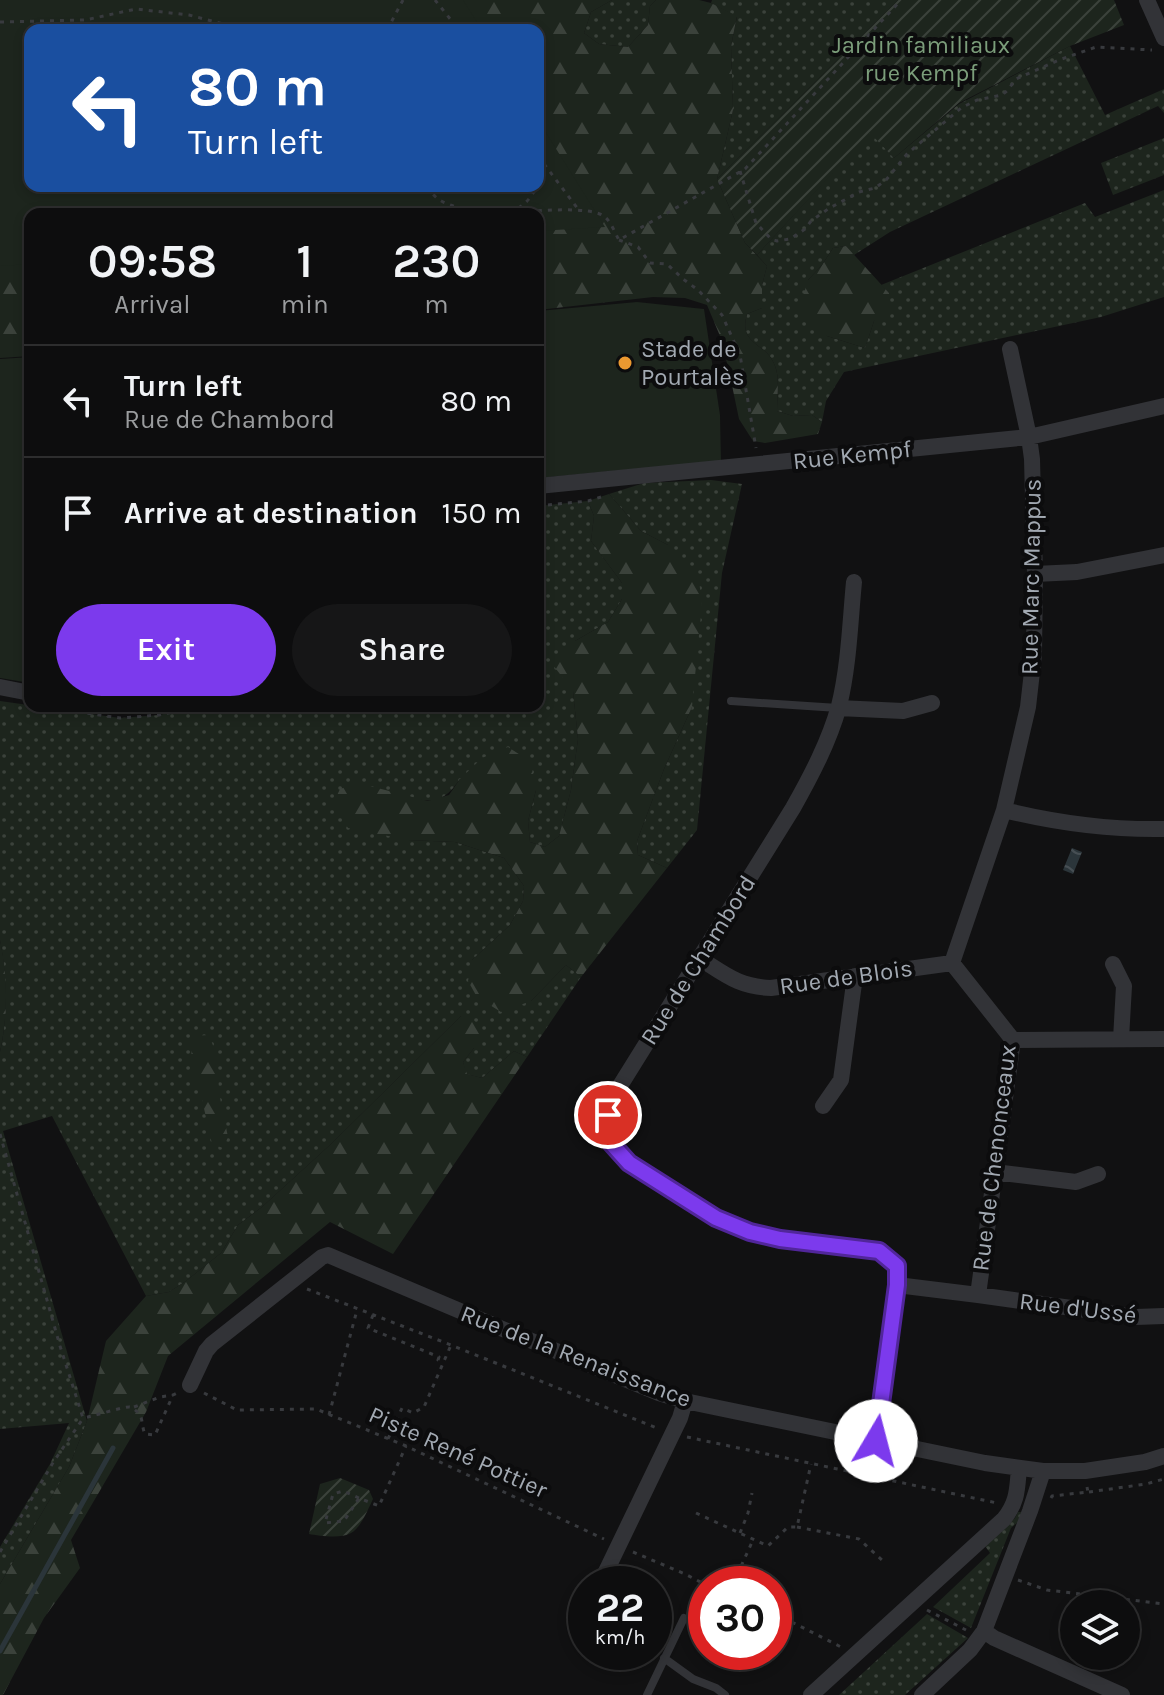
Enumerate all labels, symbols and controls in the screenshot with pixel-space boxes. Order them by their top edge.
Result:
park label: Jardin familiaux rue Kempf [832,31,1010,87]
text: 80 m [188,54,327,119]
icon: left [56,56,160,160]
text: Turn left [188,121,323,163]
text: 09:58 [88,233,217,289]
text: 1 [296,233,313,289]
text: 230 [392,233,480,289]
text: Arrival [114,289,191,320]
text: min [281,289,329,320]
text: m [424,289,448,320]
place label: Stade de Pourtalès [641,335,745,391]
marker: Stade de Pourtalès [616,354,634,372]
text: Turn left [124,368,242,404]
icon: left [56,379,100,423]
text: 80 m [441,383,512,419]
text: Rue de Chambord [124,404,335,435]
street label: Rue Kempf [791,435,913,475]
street label: Rue Marc Mappus [1015,479,1047,675]
icon: arrive [56,491,100,535]
text: Arrive at destination [124,495,418,531]
text: 150 m [442,495,521,531]
button: Exit [56,604,276,696]
button: Share [292,604,512,696]
street label: Rue de Chambord [635,870,761,1050]
street label: Rue de Blois [778,954,914,1000]
street label: Rue de Chenonceaux [966,1043,1022,1273]
pin [574,1081,642,1149]
icon: arrive [586,1093,630,1137]
street label: Rue d'Ussé [1018,1287,1138,1329]
street label: Rue de la Renaissance [457,1299,695,1413]
position arrow [834,1399,918,1483]
street label: Piste René Pottier [364,1400,552,1504]
speed limit sign: 30 [688,1566,792,1670]
text: 22 [596,1584,644,1631]
map controls [1060,1590,1140,1670]
button: layers [1060,1590,1140,1670]
text: km/h [595,1626,645,1649]

